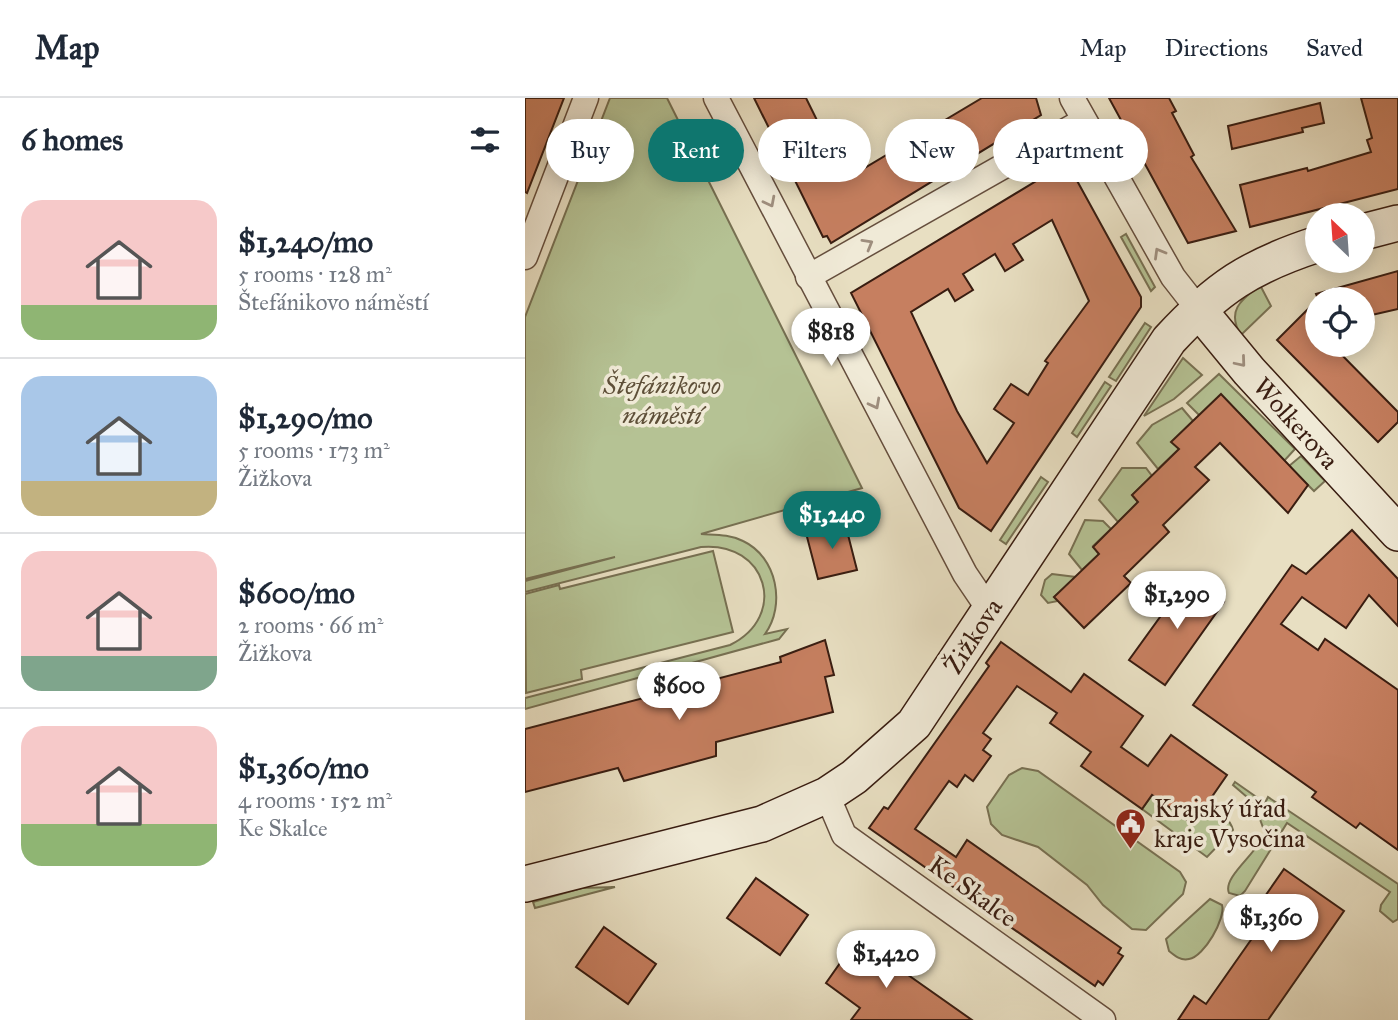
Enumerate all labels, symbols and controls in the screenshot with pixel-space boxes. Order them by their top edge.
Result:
text: Map [35,28,99,68]
text: Map [1080,33,1127,63]
text: Directions [1165,33,1268,63]
text: Saved [1306,33,1363,63]
chip: Buy [546,119,634,182]
chip: Rent [648,119,744,182]
chip: Filters [758,119,871,182]
chip: New [885,119,979,182]
chip: Apartment [993,119,1148,182]
icon: filters [466,121,504,159]
text: 6 homes [21,122,123,158]
one-way arrow [761,195,775,207]
north arrow [1305,203,1375,273]
map controls [1305,203,1375,357]
text: $1,240/mo [238,224,373,260]
icon: home [77,228,161,312]
one-way arrow [861,239,874,252]
one-way arrow [1154,247,1167,260]
text: 5 rooms · 128 m² [238,260,392,288]
button: locate [1305,287,1375,357]
text: Štefánikovo náměstí [238,288,429,316]
pin: $818 [790,308,872,368]
text: $818 [807,317,855,345]
one-way arrow [1232,354,1245,366]
park label: Štefánikovo náměstí [602,369,721,431]
street label: Wolkerova [1246,370,1346,476]
one-way arrow [867,396,881,409]
text: $1,290/mo [238,400,373,436]
icon: home [77,404,161,488]
text: 5 rooms · 173 m² [238,436,390,464]
text: Žižkova [238,464,312,492]
pin: $1,240 [775,491,889,551]
text: $1,240 [799,500,865,528]
pin: $1,290 [1120,572,1234,631]
text: $600/mo [238,575,355,611]
icon: home [77,579,161,663]
text: $1,290 [1144,580,1210,608]
street label: Žižkova [937,592,1009,680]
text: 2 rooms · 66 m² [238,611,383,639]
text: Žižkova [238,639,312,667]
pin: $600 [638,662,720,722]
text: $600 [653,671,705,699]
text: $1,360/mo [238,750,369,786]
icon: home [77,754,161,838]
text: 4 rooms · 152 m² [238,786,392,814]
place label: Krajský úřad kraje Vysočina [1154,792,1305,854]
public building icon: Krajský úřad kraje Vysočina [1114,806,1148,850]
text: Ke Skalce [238,814,328,842]
street label: Ke Skalce [923,848,1024,934]
pin: $1,360 [1214,894,1328,954]
text: $1,360 [1239,903,1303,931]
pin: $1,420 [829,930,943,990]
text: $1,420 [853,939,919,967]

